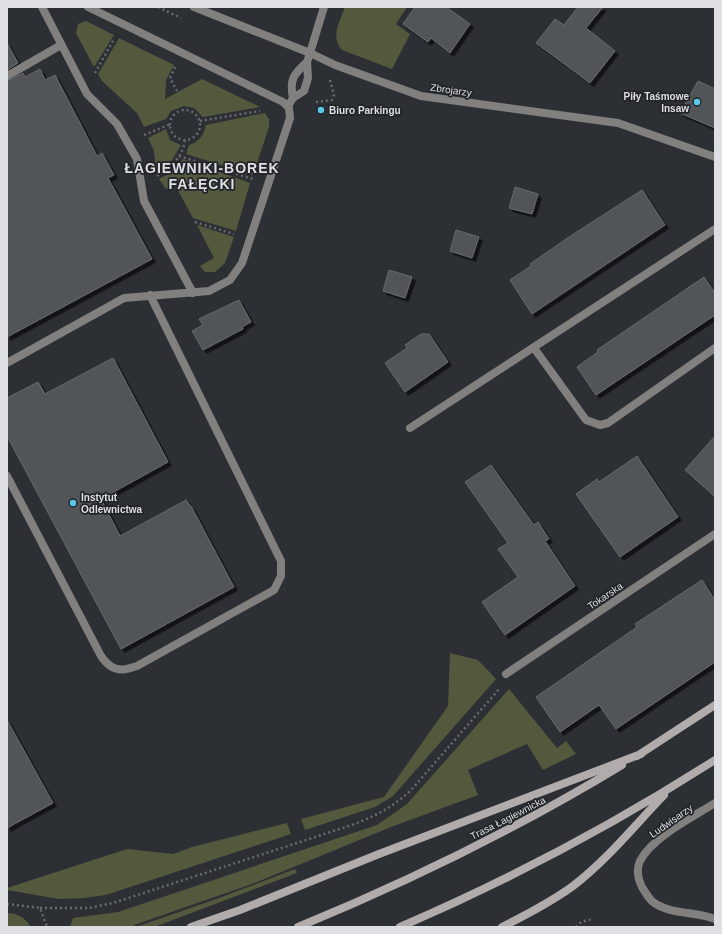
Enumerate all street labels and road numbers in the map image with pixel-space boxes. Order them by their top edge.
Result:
street label: Zbrojarzy [430,82,472,98]
street label: Tokarska [585,580,625,612]
street label: Trasa Łagiewnicka [469,794,548,842]
street label: Ludwisarzy [647,802,695,840]

